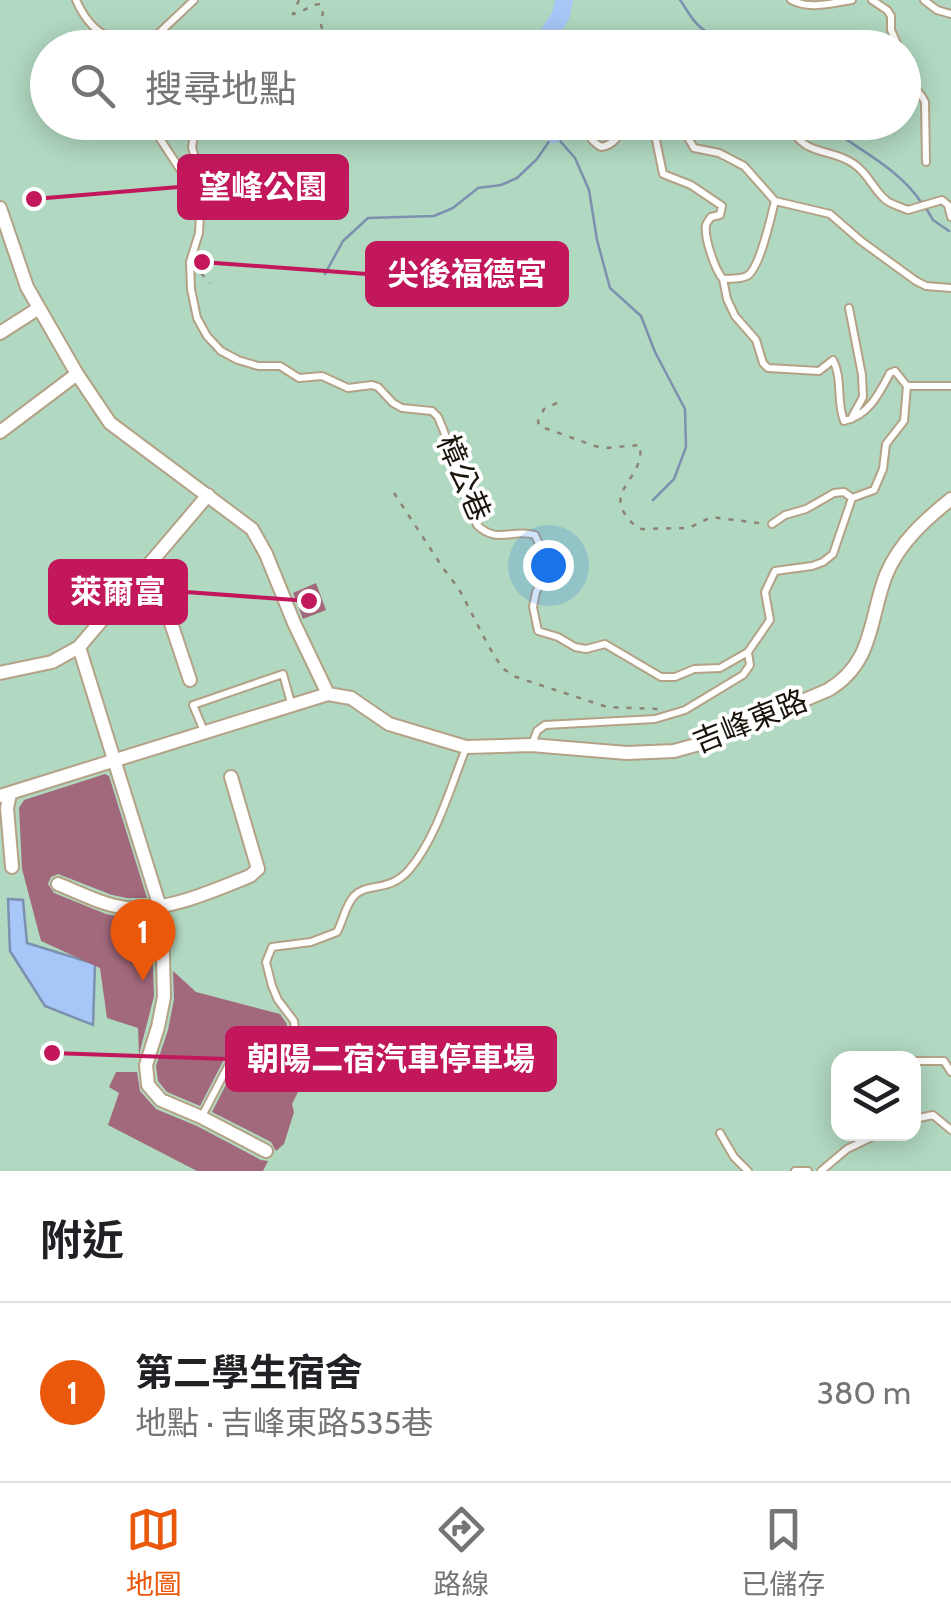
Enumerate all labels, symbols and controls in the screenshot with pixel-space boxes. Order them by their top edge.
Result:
search box [30,30,921,140]
icon: search [65,58,120,113]
text: 搜尋地點 [145,65,297,112]
callout: 望峰公園 [179,156,347,218]
text: 望峰公園 [199,167,327,206]
callout: 尖後福德宮 [367,243,567,305]
text: 尖後福德宮 [387,254,547,293]
street label: 樟公巷 [429,429,499,527]
your location [523,540,574,591]
callout: 萊爾富 [50,561,186,623]
text: 萊爾富 [70,572,166,611]
street label: 吉峰東路 [687,681,813,761]
pin: 1 [110,898,176,981]
callout: 朝陽二宿汽車停車場 [227,1028,555,1090]
text: 朝陽二宿汽車停車場 [247,1039,535,1078]
map controls [831,1051,921,1141]
button: layers [831,1051,921,1141]
text: 附近 [40,1214,124,1266]
text: 第二學生宿舍 [135,1349,363,1396]
text: 1 [67,1373,78,1412]
text: 380 m [817,1373,911,1412]
text: 地點 · 吉峰東路535巷 [135,1403,433,1442]
tab: 地圖 [126,1502,182,1602]
tab: 路線 [433,1502,489,1602]
tab: 已儲存 [741,1502,825,1602]

